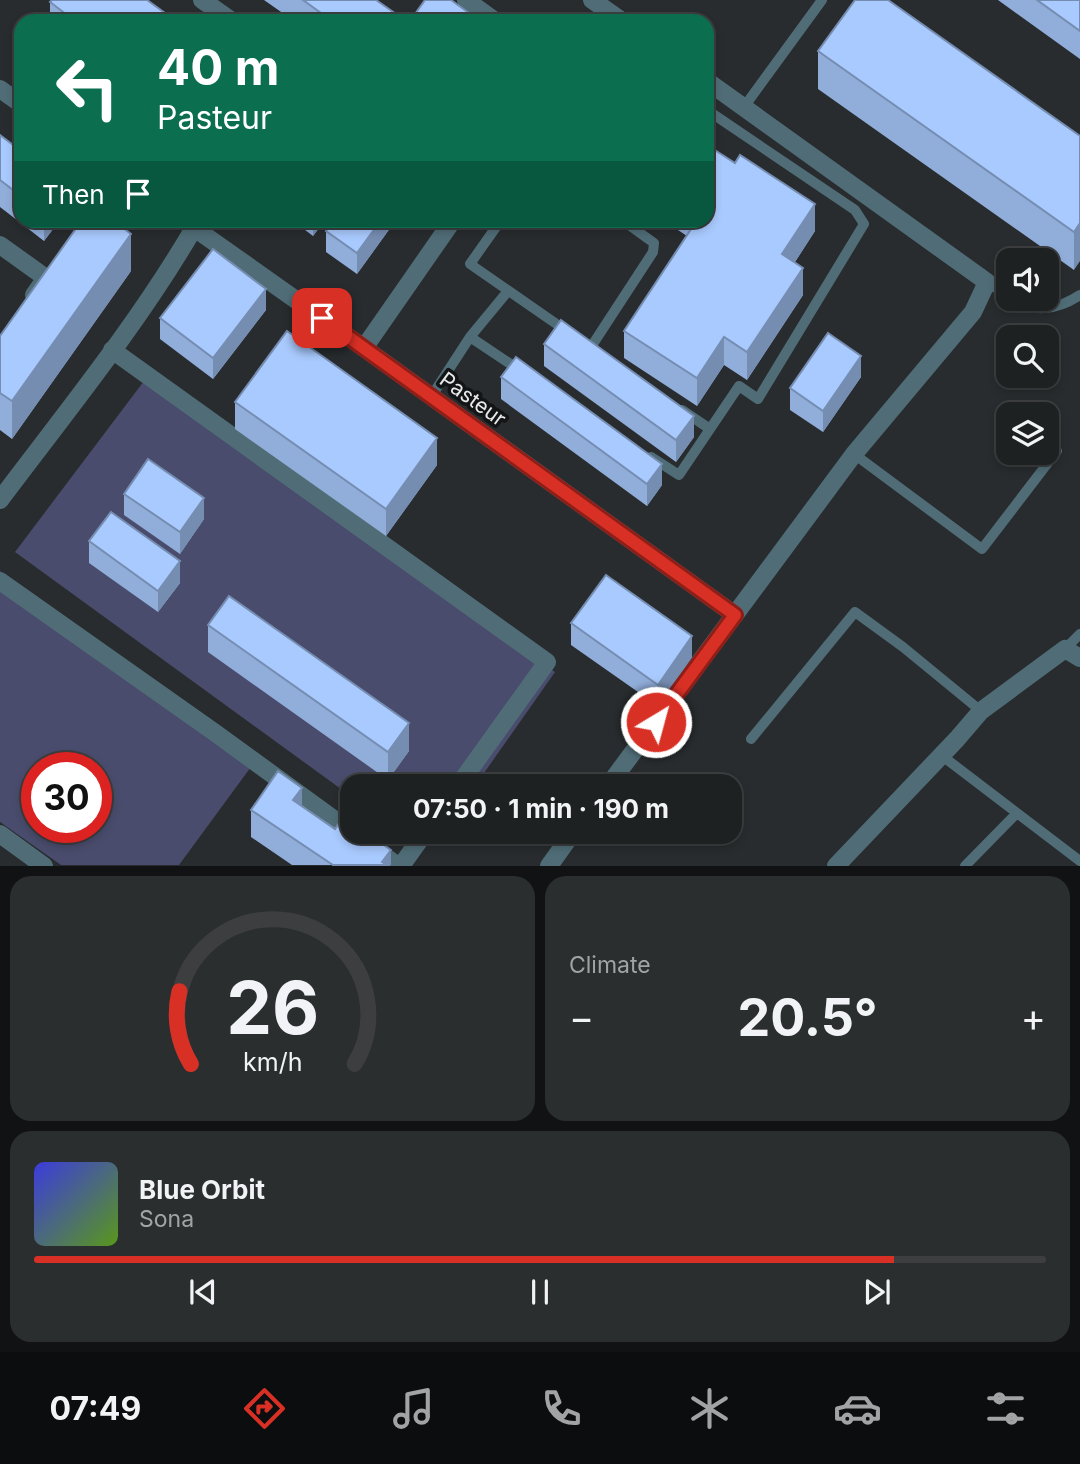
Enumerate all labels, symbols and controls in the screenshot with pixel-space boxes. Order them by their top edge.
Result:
text: 40 m [157,38,280,97]
icon: left [42,42,133,133]
text: Pasteur [157,98,272,137]
icon: arrive [119,175,157,213]
text: Then [42,179,105,210]
map controls [996,248,1059,465]
button: sound [996,248,1059,311]
pin [292,288,352,348]
icon: arrive [303,299,341,337]
button: search [996,325,1059,388]
street label: Pasteur [435,367,511,431]
button: layers [996,402,1059,465]
position arrow [619,685,693,759]
speed limit sign: 30 [21,752,112,843]
text: 07:50 · 1 min · 190 m [413,793,669,824]
text: Climate [569,951,651,979]
text: 26 [226,964,319,1053]
text: 20.5° [737,986,878,1049]
text: − [569,994,594,1040]
text: + [1021,994,1046,1040]
text: km/h [243,1047,302,1077]
text: Blue Orbit [139,1174,265,1205]
text: Sona [139,1205,194,1233]
icon: previous [184,1273,222,1311]
icon: pause [521,1273,559,1311]
icon: next [858,1273,896,1311]
icon: directions [240,1384,289,1433]
icon: music [389,1384,438,1433]
icon: phone [537,1384,586,1433]
icon: climate [685,1384,734,1433]
icon: car [833,1384,882,1433]
icon: filters [981,1384,1030,1433]
text: 07:49 [50,1389,141,1428]

